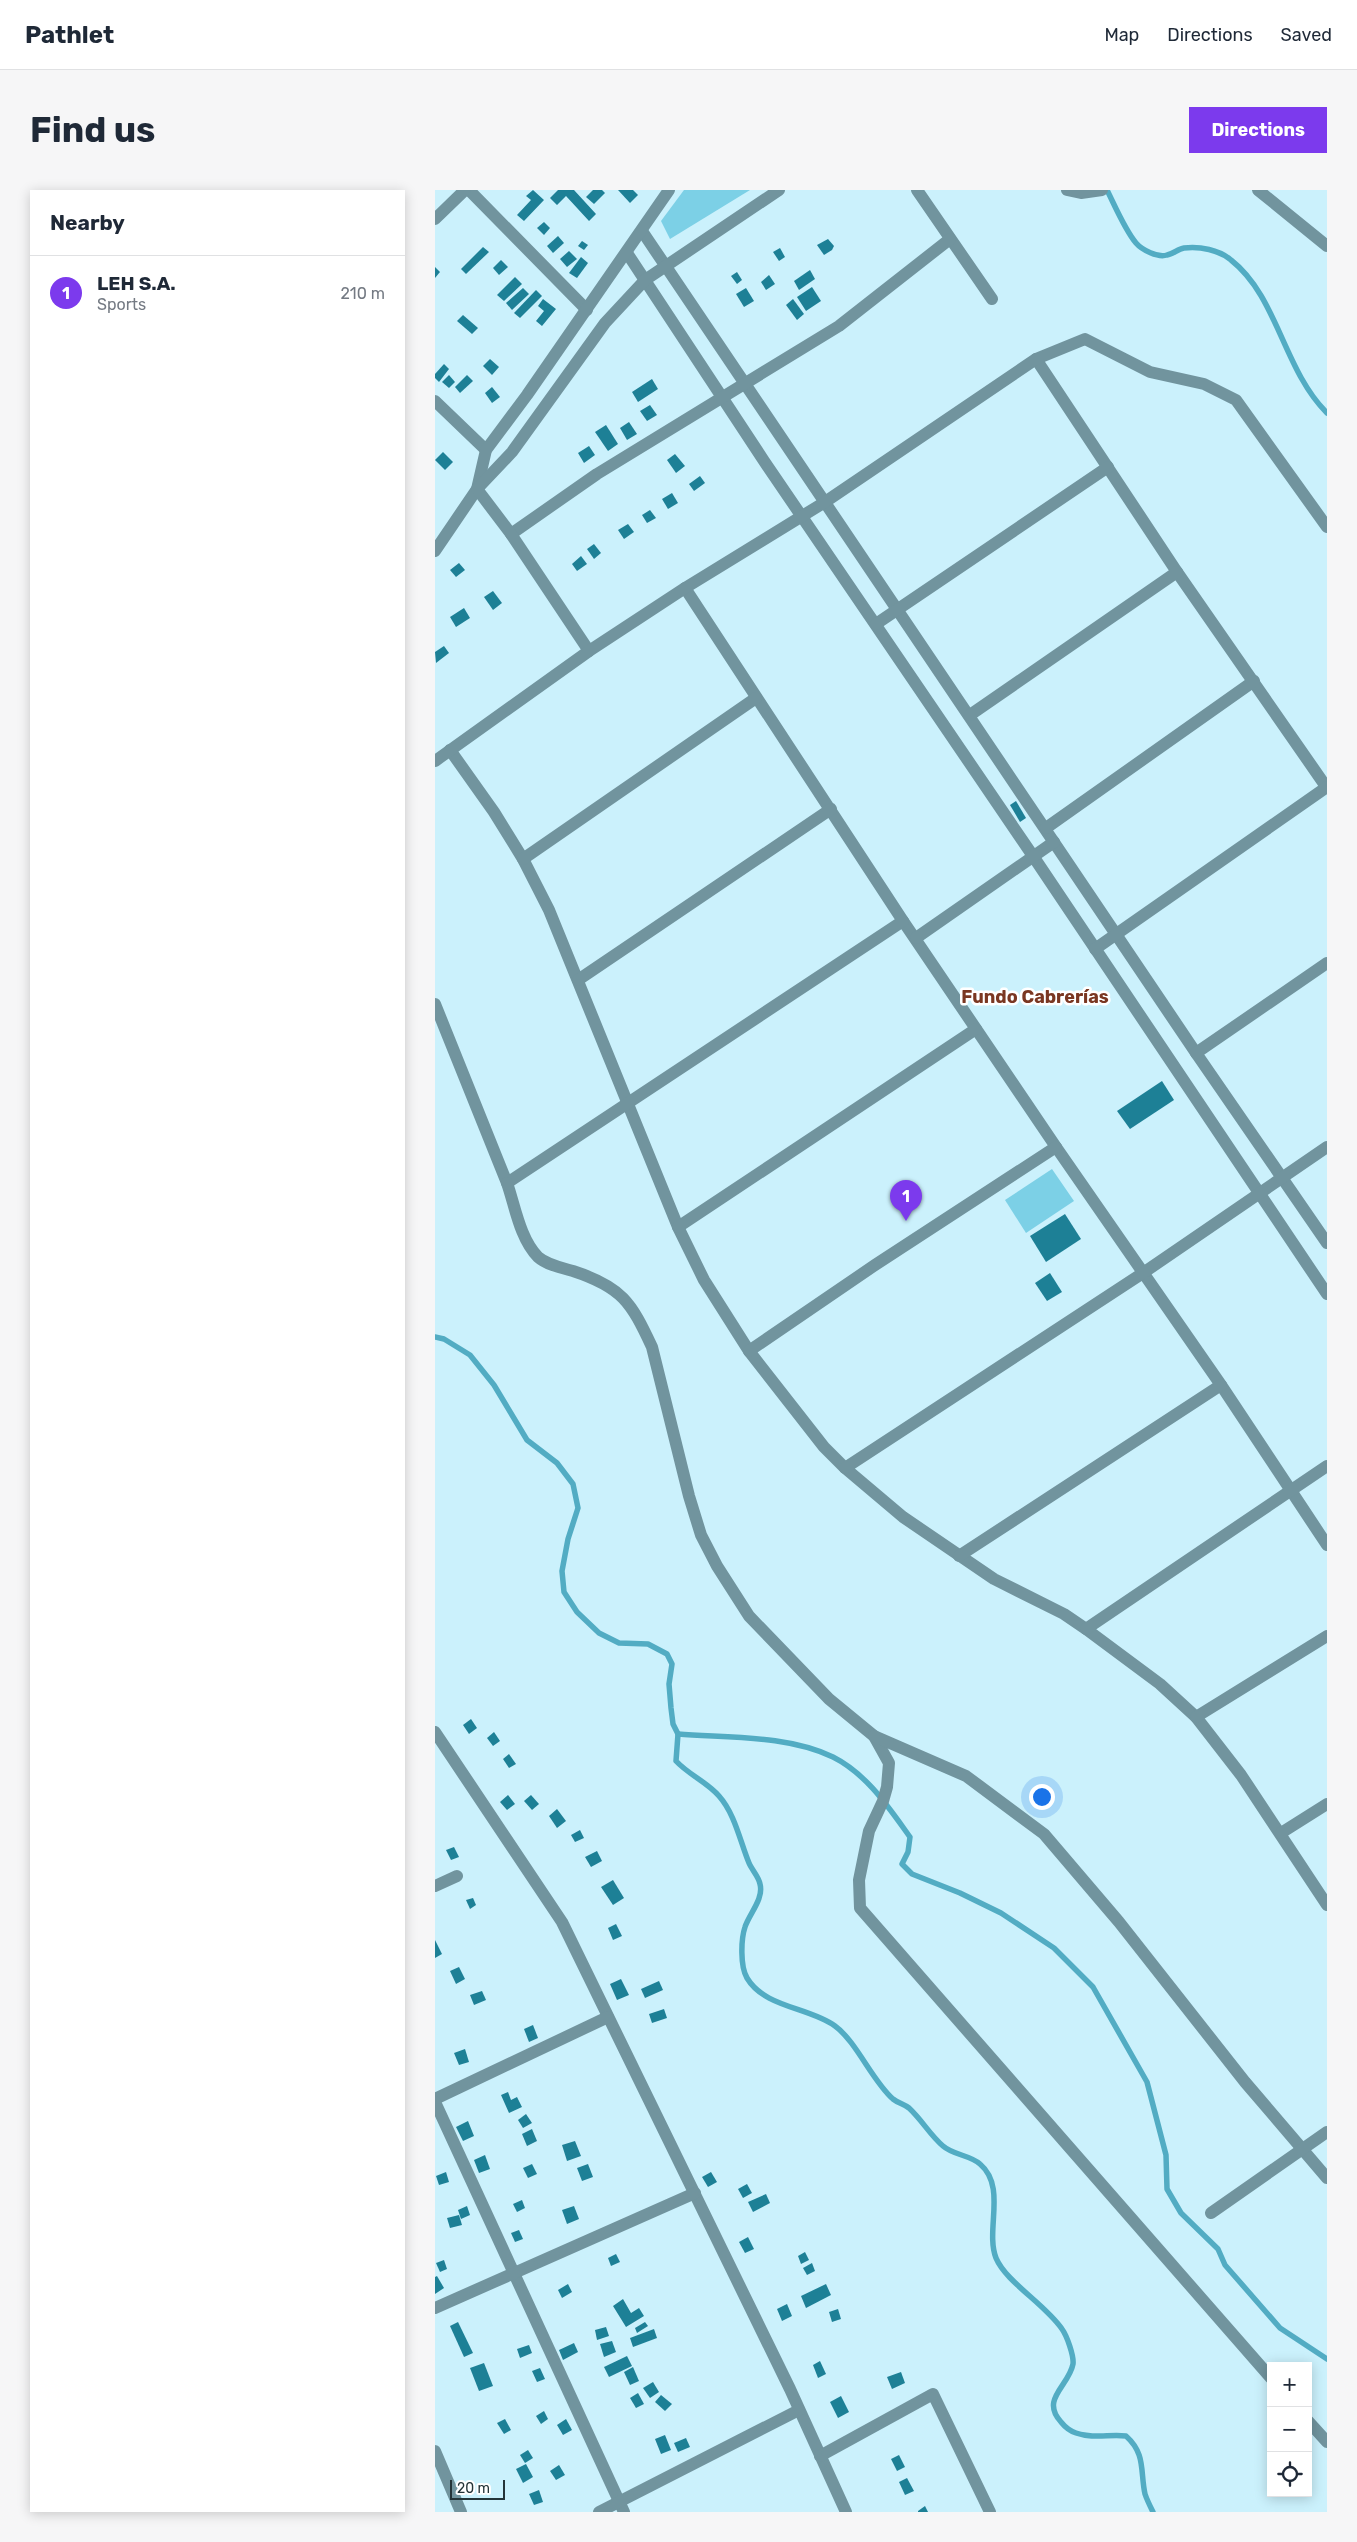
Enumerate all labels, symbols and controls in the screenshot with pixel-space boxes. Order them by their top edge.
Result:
text: Pathlet [25,21,114,49]
text: Map [1104,24,1139,46]
text: Directions [1167,24,1253,46]
text: Saved [1281,24,1332,46]
button: Directions [1189,107,1327,153]
text: Find us [30,109,155,151]
text: Nearby [50,210,125,235]
text: LEH S.A. [97,272,176,295]
text: 1 [62,284,70,303]
text: 210 m [340,284,385,303]
text: Sports [97,295,146,314]
district label: Fundo Cabrerías [961,986,1109,1008]
pin: 1 [890,1180,922,1221]
your location [1029,1784,1055,1810]
map controls [1267,2362,1312,2497]
button: + [1267,2362,1312,2407]
button: − [1267,2407,1312,2452]
button: locate [1267,2452,1312,2497]
scale bar [450,2477,505,2500]
text: 20 m [457,2480,490,2497]

